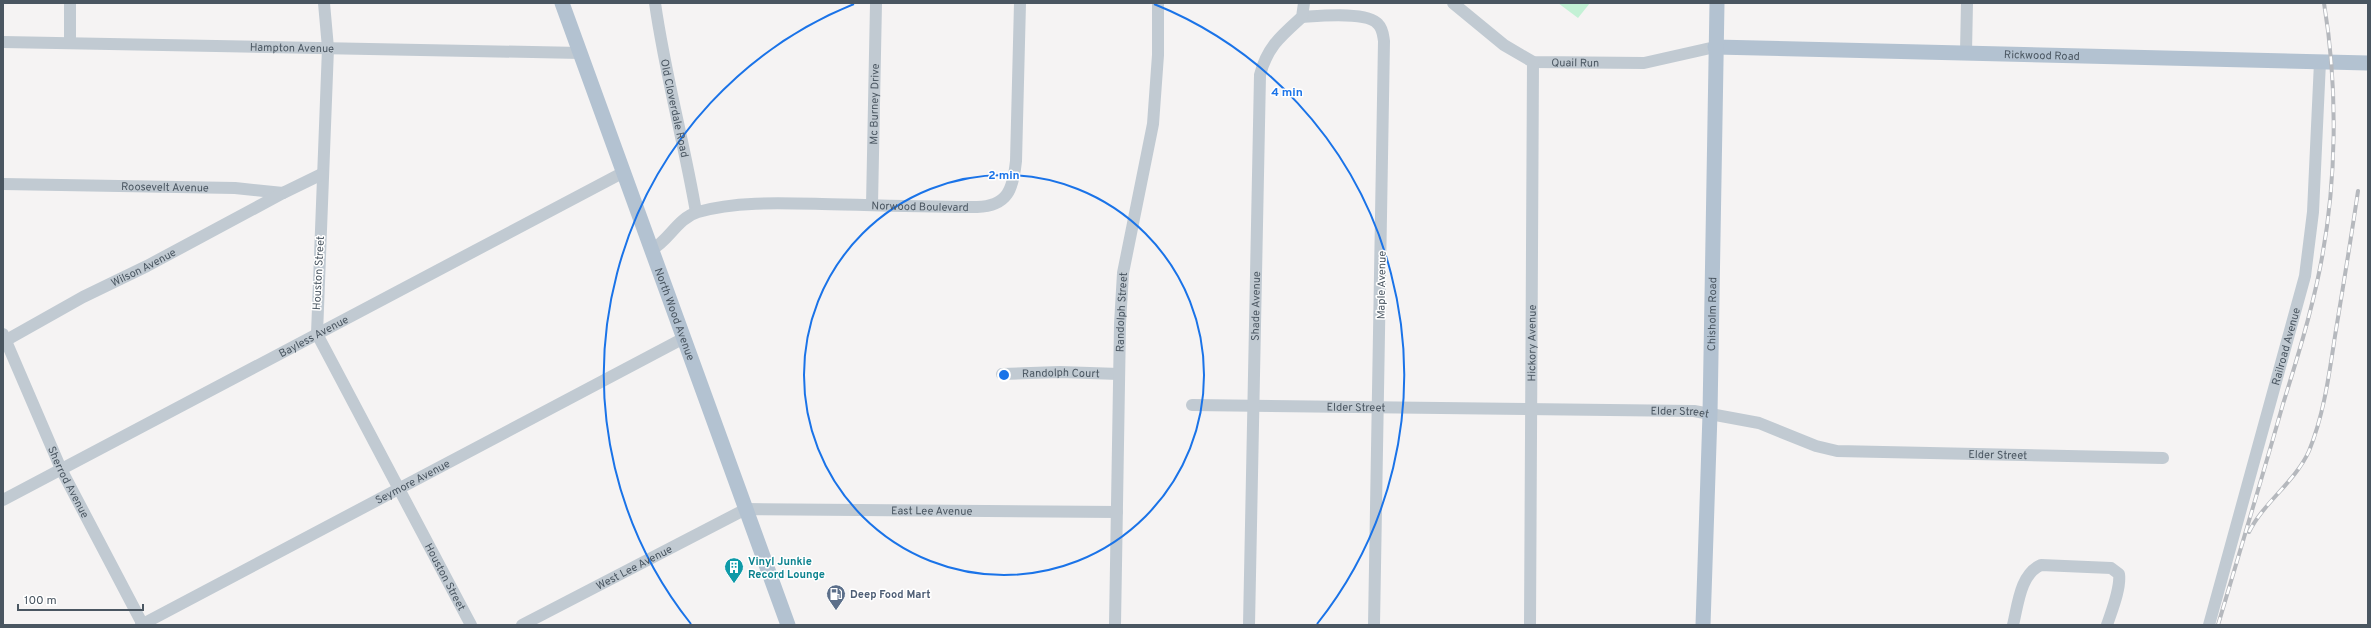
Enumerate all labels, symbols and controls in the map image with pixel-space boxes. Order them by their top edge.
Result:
street label: Hampton Avenue [250,41,334,56]
street label: Rickwood Road [2004,48,2080,64]
street label: Quail Run [1551,56,1599,71]
street label: Old Cloverdale Road [657,58,691,159]
street label: Mc Burney Drive [867,63,883,145]
text: 4 min [1271,85,1303,101]
text: 2 min [988,168,1020,184]
street label: Roosevelt Avenue [121,180,209,196]
street label: Norwood Boulevard [871,199,969,215]
street label: Houston Street [310,236,328,311]
street label: Wilson Avenue [109,246,179,290]
street label: Maple Avenue [1374,251,1390,319]
street label: North Wood Avenue [651,266,697,363]
street label: Shade Avenue [1249,271,1264,341]
street label: Randolph Street [1114,272,1131,352]
street label: Chisholm Road [1705,277,1720,351]
street label: Hickory Avenue [1525,304,1540,381]
street label: Railroad Avenue [2269,306,2304,387]
street label: Bayless Avenue [277,313,351,361]
street label: Randolph Court [1022,366,1100,381]
centre of rings [997,368,1011,382]
street label: Elder Street [1326,401,1386,415]
street label: Elder Street [1650,404,1710,422]
street label: Sherrod Avenue [44,444,92,521]
street label: Elder Street [1968,448,2027,463]
street label: Seymore Avenue [373,457,453,508]
street label: East Lee Avenue [891,504,973,519]
street label: Houston Street [421,541,468,613]
street label: West Lee Avenue [594,542,675,593]
place label: Vinyl Junkie Record Lounge [748,555,825,582]
building icon: Vinyl Junkie Record Lounge [723,556,745,584]
fuel station icon: Deep Food Mart [825,583,847,611]
scale bar [18,586,143,612]
place label: Deep Food Mart [850,588,931,602]
text: 100 m [24,593,57,609]

